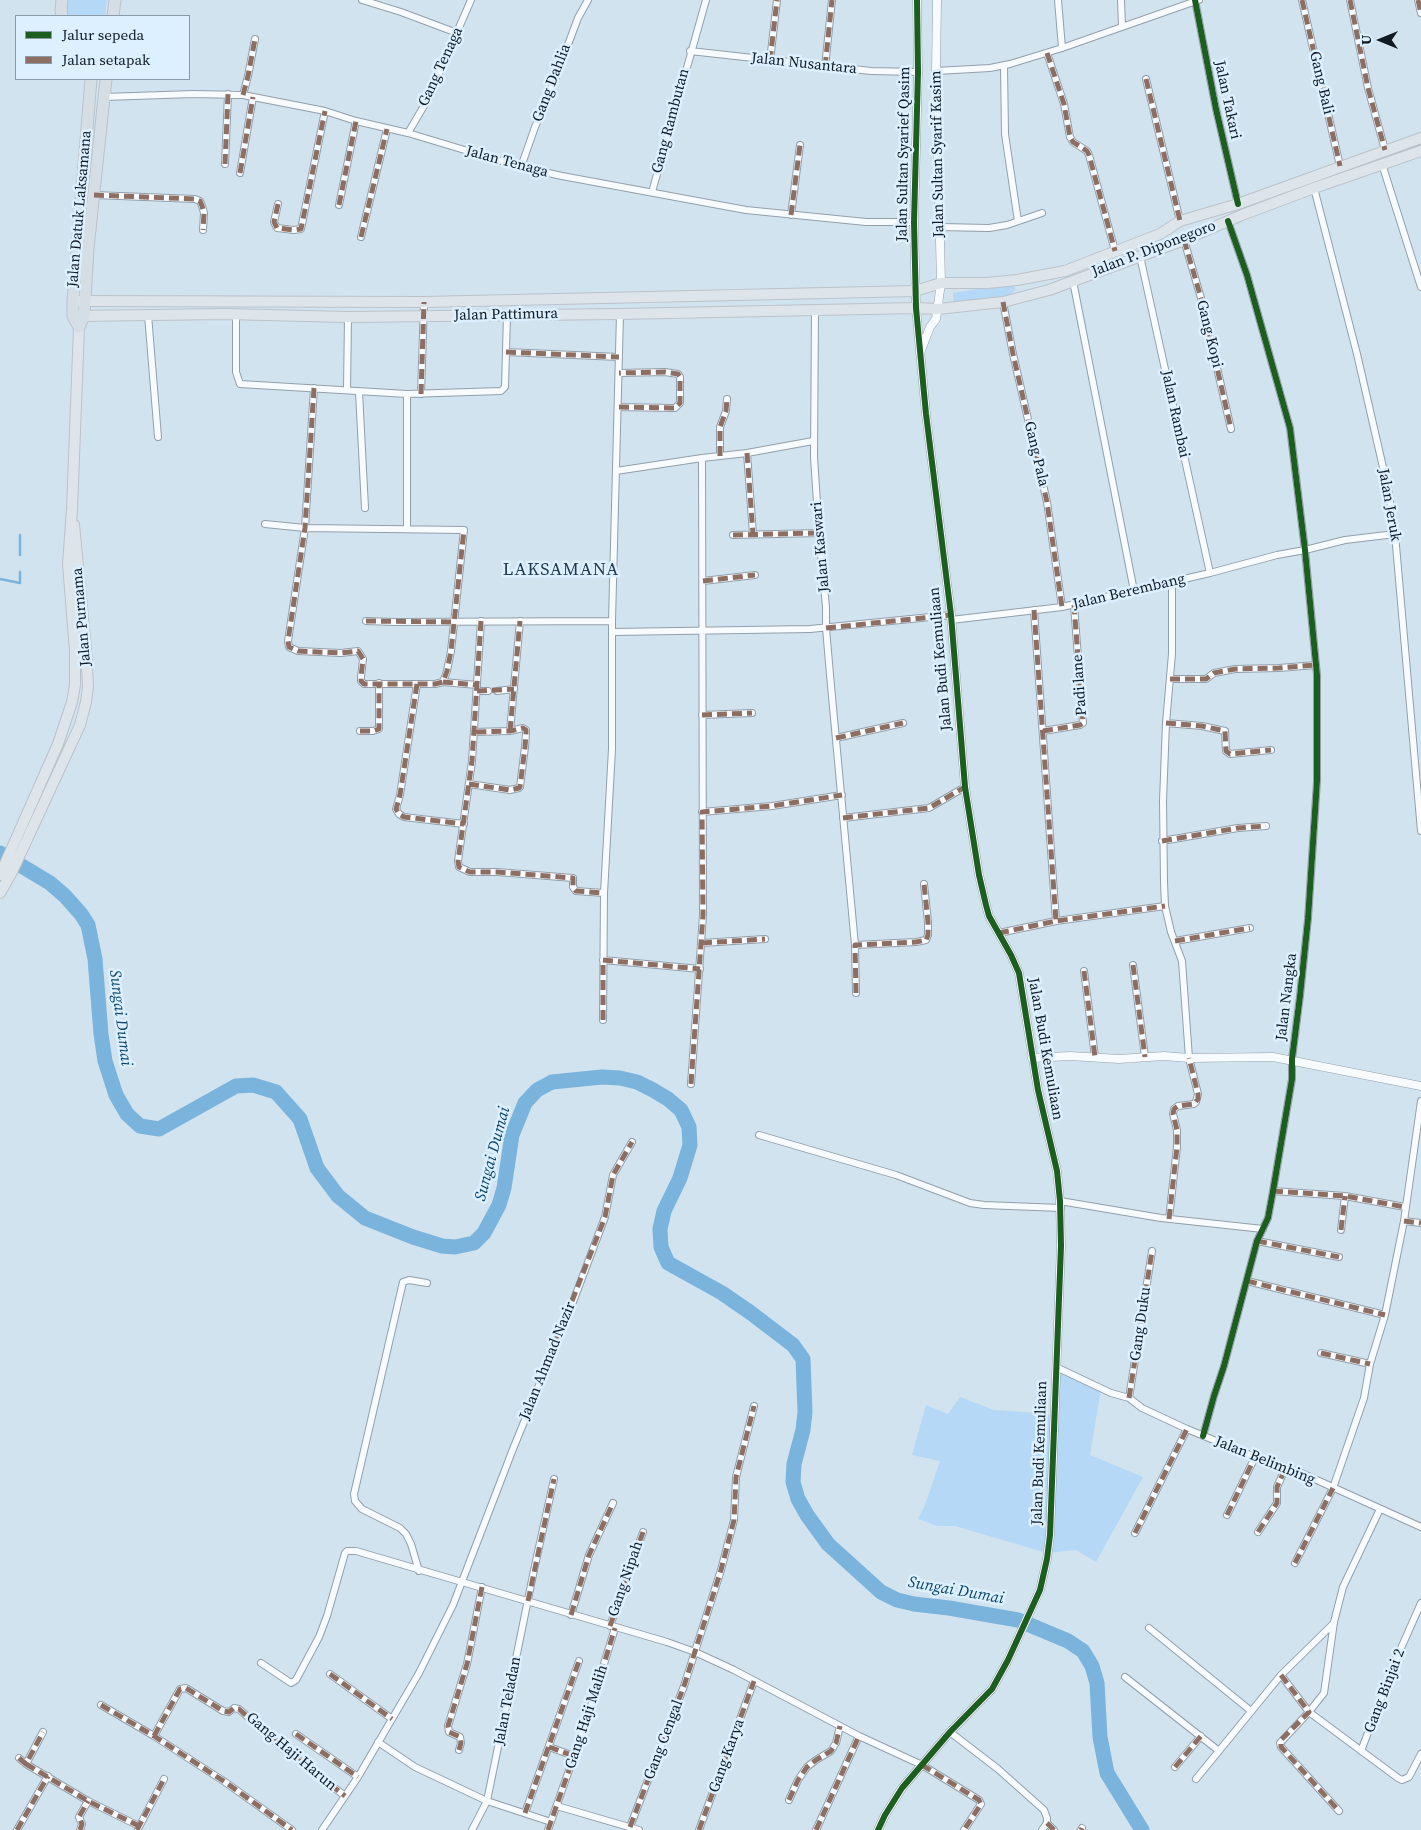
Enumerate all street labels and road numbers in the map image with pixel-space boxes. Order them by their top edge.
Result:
street label: Gang Tenaga [415,24,467,110]
street label: Gang Dahlia [529,41,575,125]
street label: Jalan Nusantara [750,50,858,78]
street label: Gang Bali [1305,50,1337,116]
street label: Jalan Takari [1210,59,1244,141]
street label: Jalan Sultan Syarief Qasim [893,66,915,242]
street label: Gang Rambutan [648,67,694,175]
street label: Jalan Sultan Syarif Kasim [928,70,948,238]
street label: Jalan Datuk Laksamana [64,130,96,288]
street label: Jalan Tenaga [464,142,550,182]
street label: Jalan P. Diponegoro [1089,217,1219,281]
street label: Gang Kopi [1192,298,1226,370]
street label: Jalan Pattimura [454,305,558,325]
street label: Jalan Rambai [1157,369,1193,459]
street label: Gang Pala [1020,420,1052,488]
street label: Jalan Jeruk [1374,467,1404,543]
street label: Jalan Kaswari [808,501,834,593]
street label: Jalan Purnama [69,567,95,667]
street label: Jalan Berembang [1071,570,1187,614]
street label: Jalan Budi Kemuliaan [926,586,956,732]
street label: Padi lane [1069,654,1091,716]
street label: Jalan Nangka [1273,952,1301,1042]
street label: Jalan Budi Kemuliaan [1024,976,1066,1122]
street label: Gang Duku [1127,1286,1155,1362]
street label: Jalan Ahmad Nazir [516,1299,580,1423]
street label: Jalan Budi Kemuliaan [1028,1381,1052,1525]
street label: Jalan Belimbing [1212,1433,1318,1489]
street label: Gang Nipah [605,1539,647,1619]
street label: Gang Binjai 2 [1361,1647,1409,1735]
street label: Jalan Teladan [491,1655,525,1747]
street label: Gang Haji Malih [562,1663,612,1771]
street label: Gang Cengal [641,1698,687,1782]
street label: Gang Haji Harun [242,1709,340,1795]
street label: Gang Karya [705,1717,749,1795]

